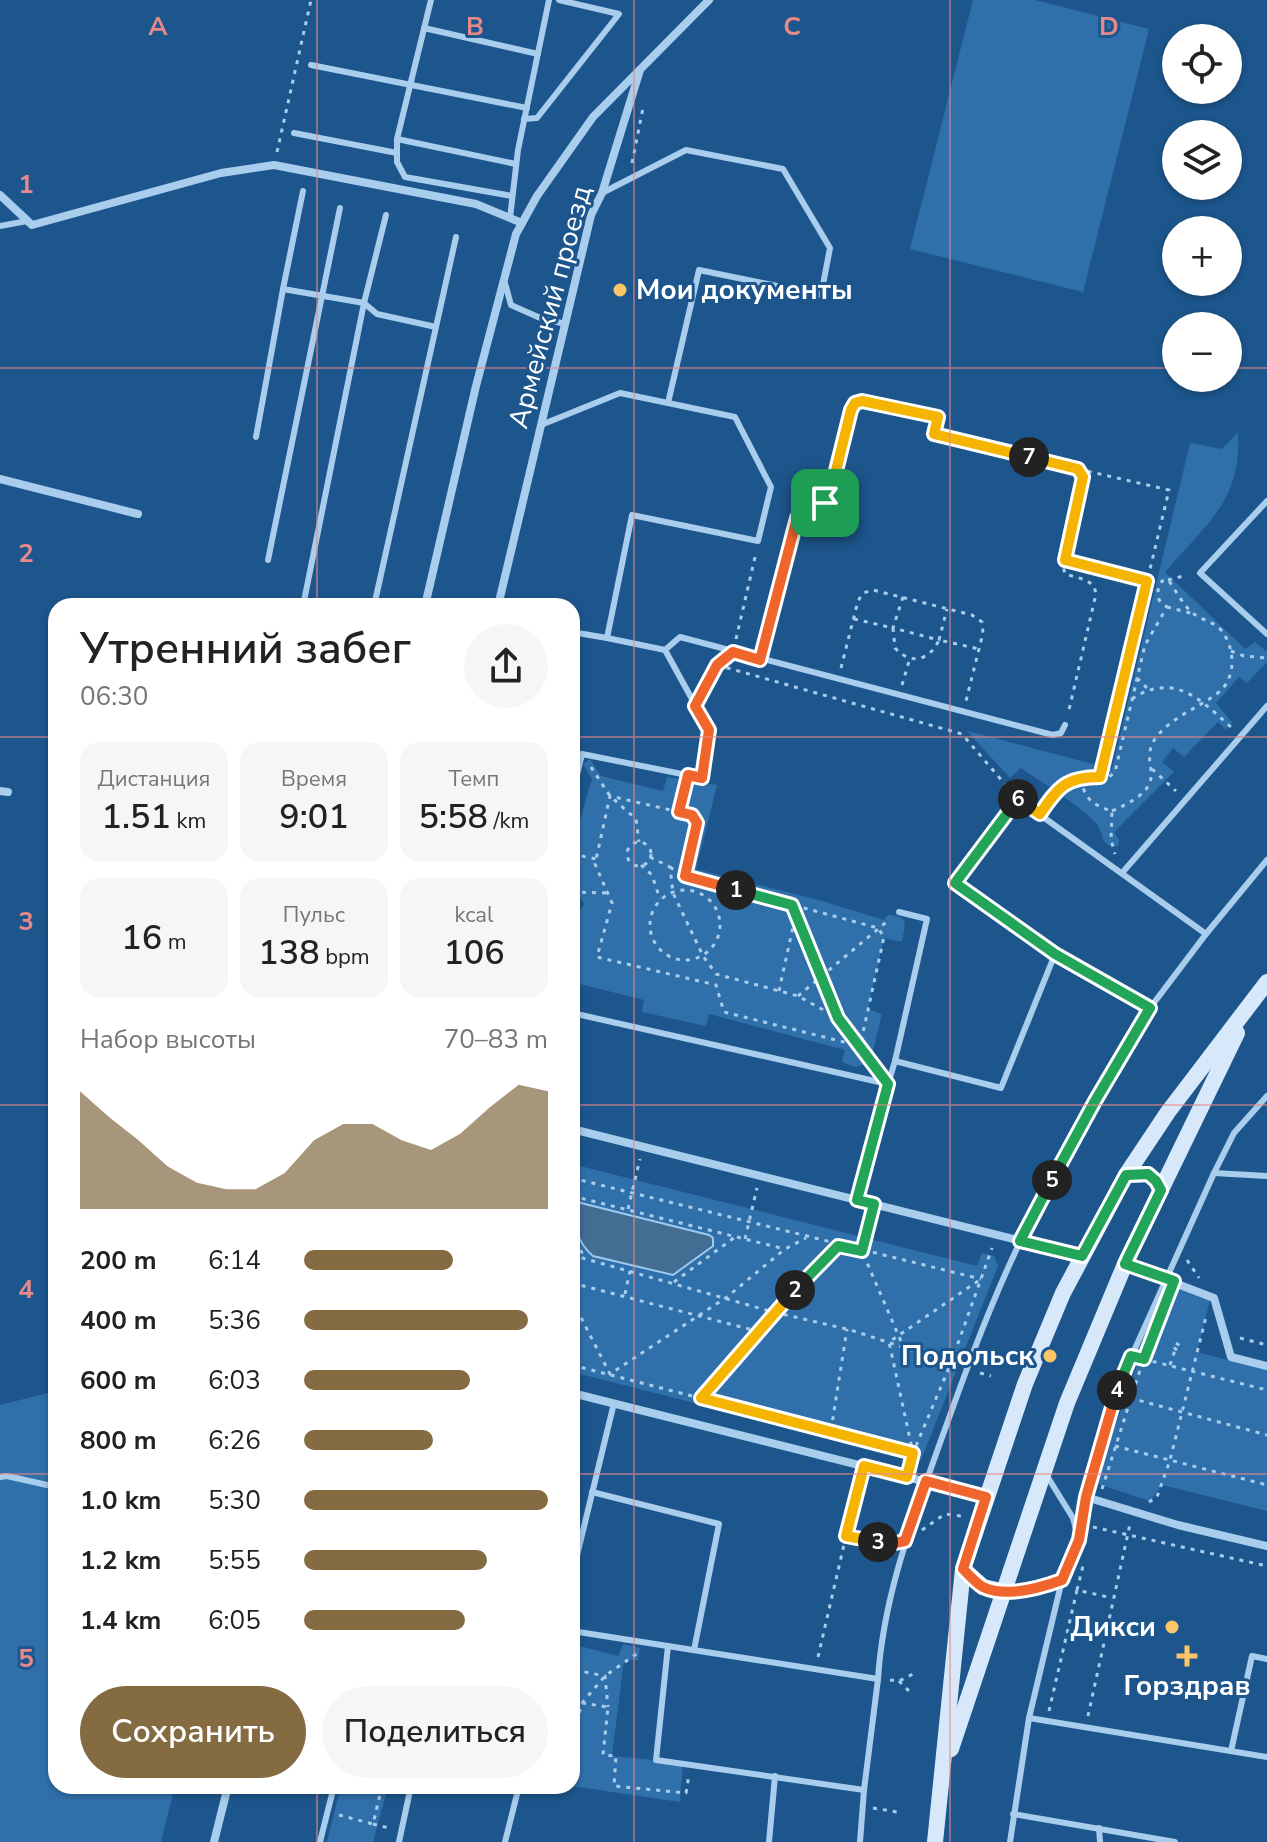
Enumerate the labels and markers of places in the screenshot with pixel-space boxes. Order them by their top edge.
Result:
place label: Мои документы [636,271,853,309]
marker: Мои документы [611,281,629,299]
pin: 7 [1009,437,1049,477]
pin [791,469,859,537]
pin: 6 [998,779,1038,819]
pin: 1 [716,870,756,910]
pin: 5 [1032,1160,1072,1200]
pin: 2 [775,1270,815,1310]
place label: Подольск [901,1337,1034,1375]
marker: Подольск [1041,1347,1059,1365]
pin: 4 [1097,1370,1137,1410]
pin: 3 [858,1522,898,1562]
place label: Дикси [1071,1608,1156,1646]
marker: Дикси [1163,1618,1181,1636]
marker: Горздрав [1178,1647,1196,1665]
place label: Горздрав [1124,1667,1250,1705]

